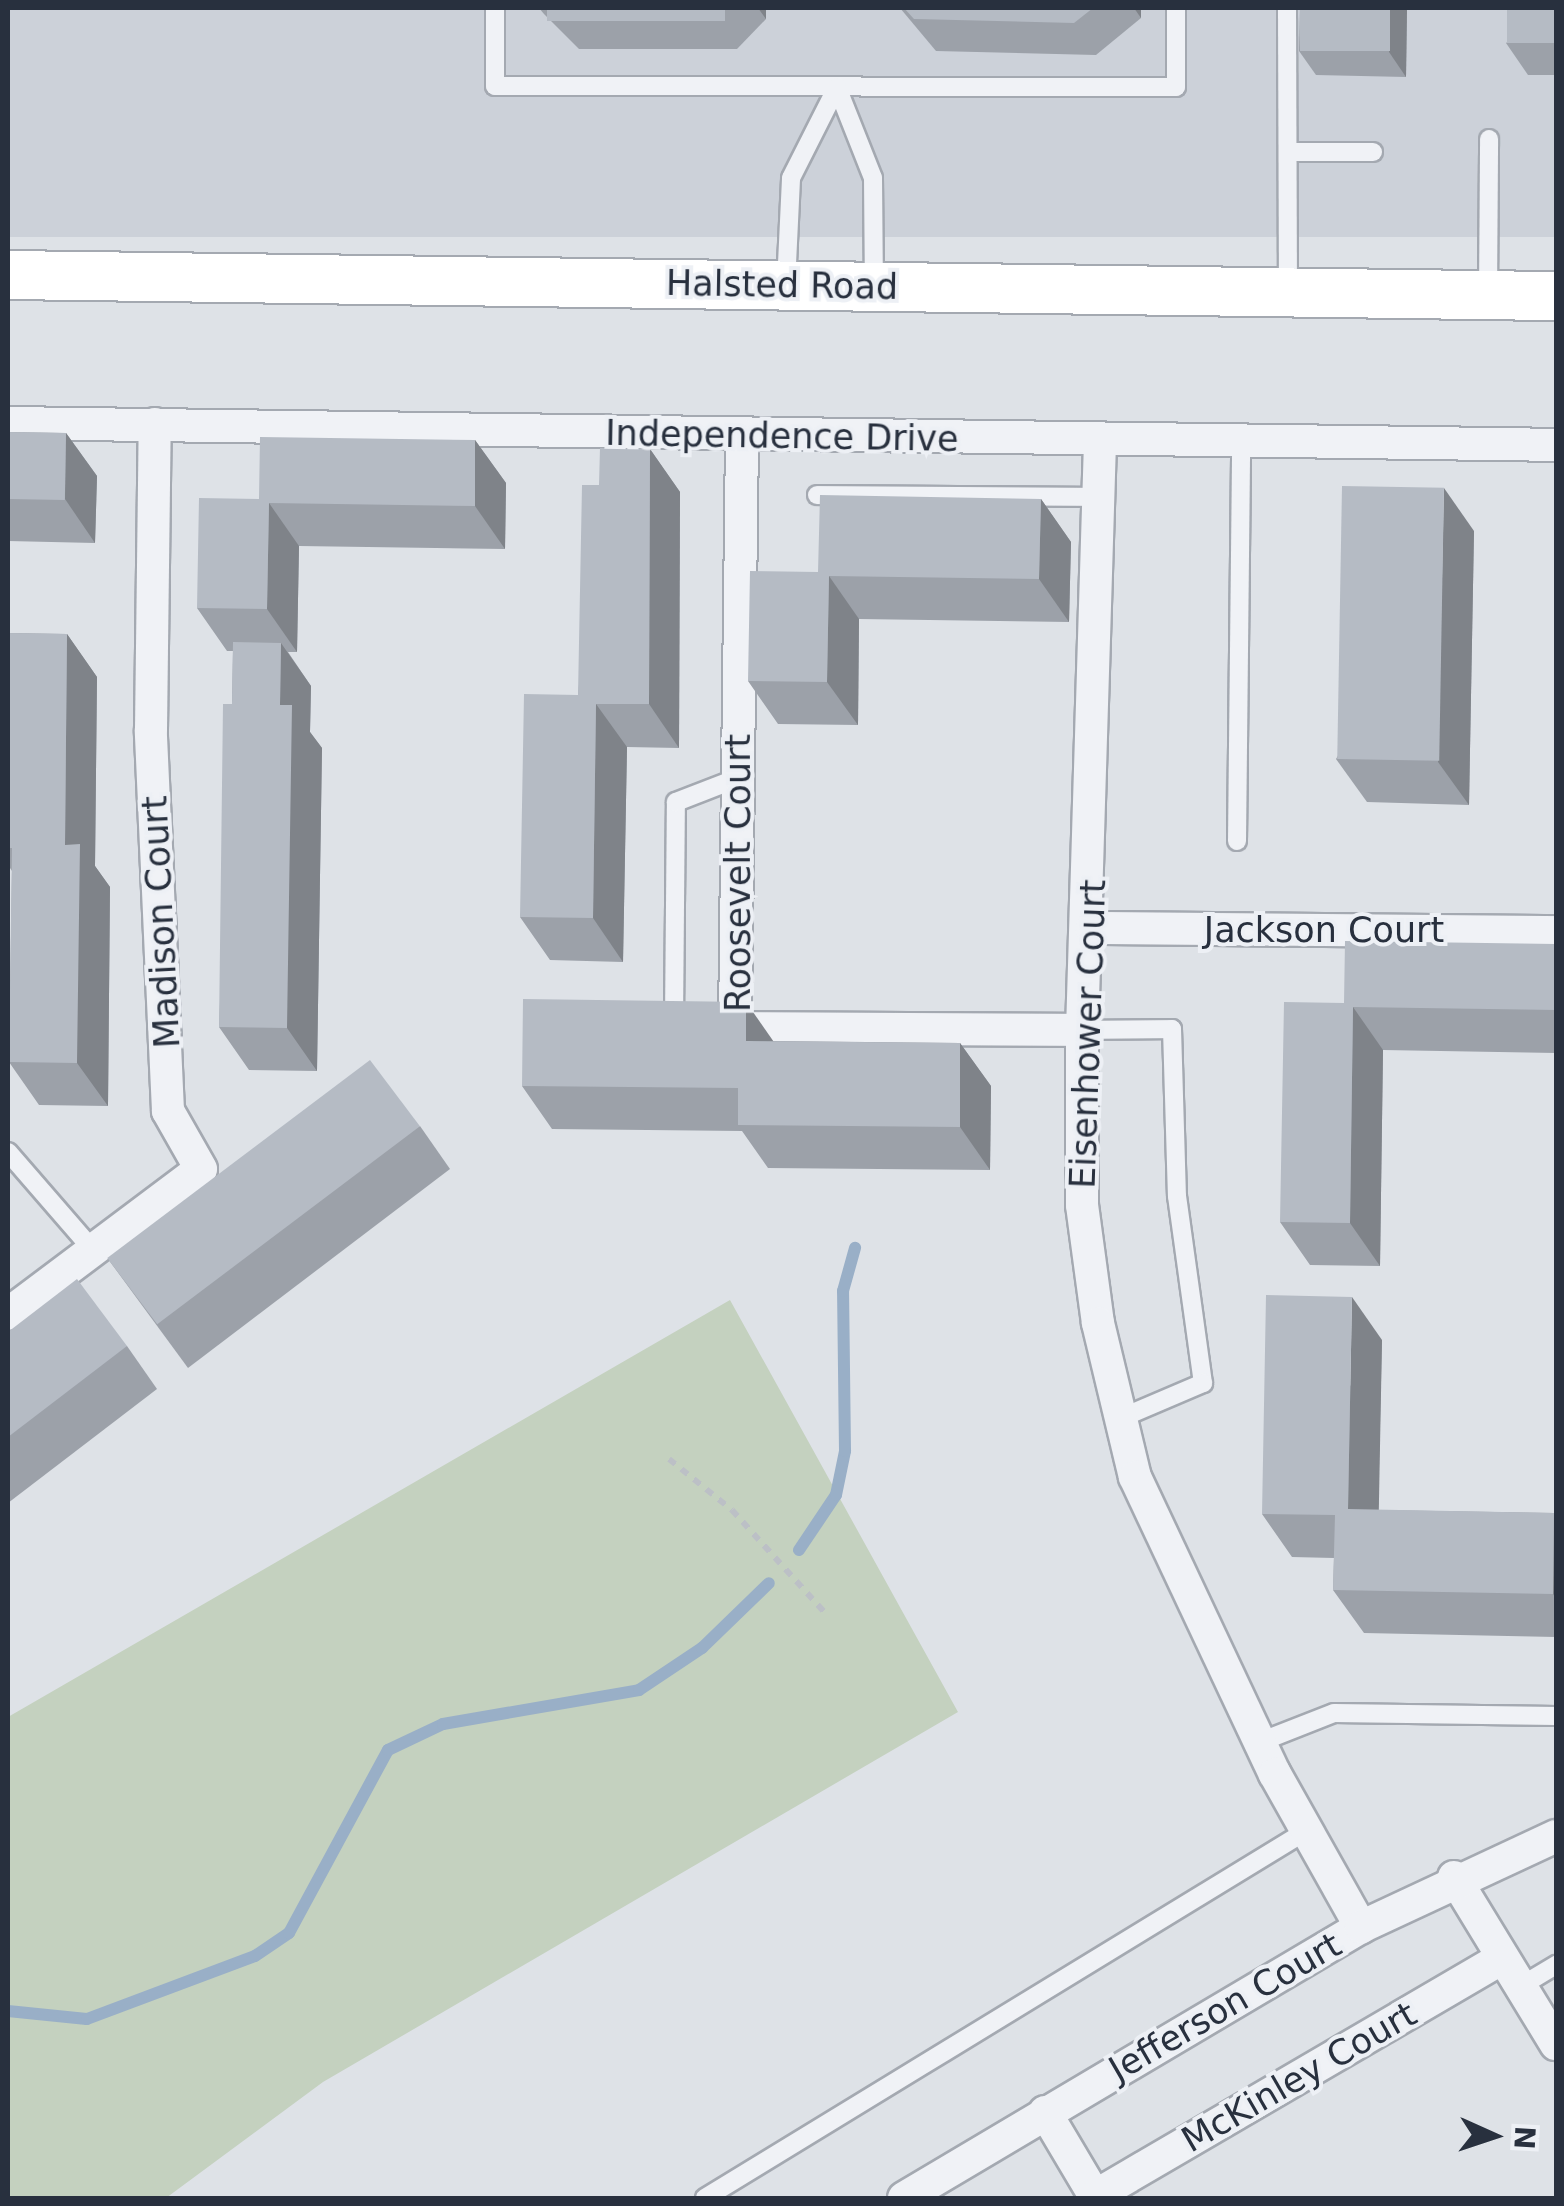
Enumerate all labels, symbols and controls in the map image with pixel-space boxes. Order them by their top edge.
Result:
street label: Halsted Road [666,262,898,308]
street label: Independence Drive [605,412,959,460]
street label: Roosevelt Court [717,734,759,1012]
street label: Madison Court [133,795,189,1049]
street label: Eisenhower Court [1062,879,1114,1189]
street label: Jackson Court [1204,909,1444,951]
street label: Jefferson Court [1101,1924,1349,2090]
street label: McKinley Court [1174,1993,1424,2161]
north arrow [1444,2086,1544,2186]
text: N [1507,2125,1542,2150]

